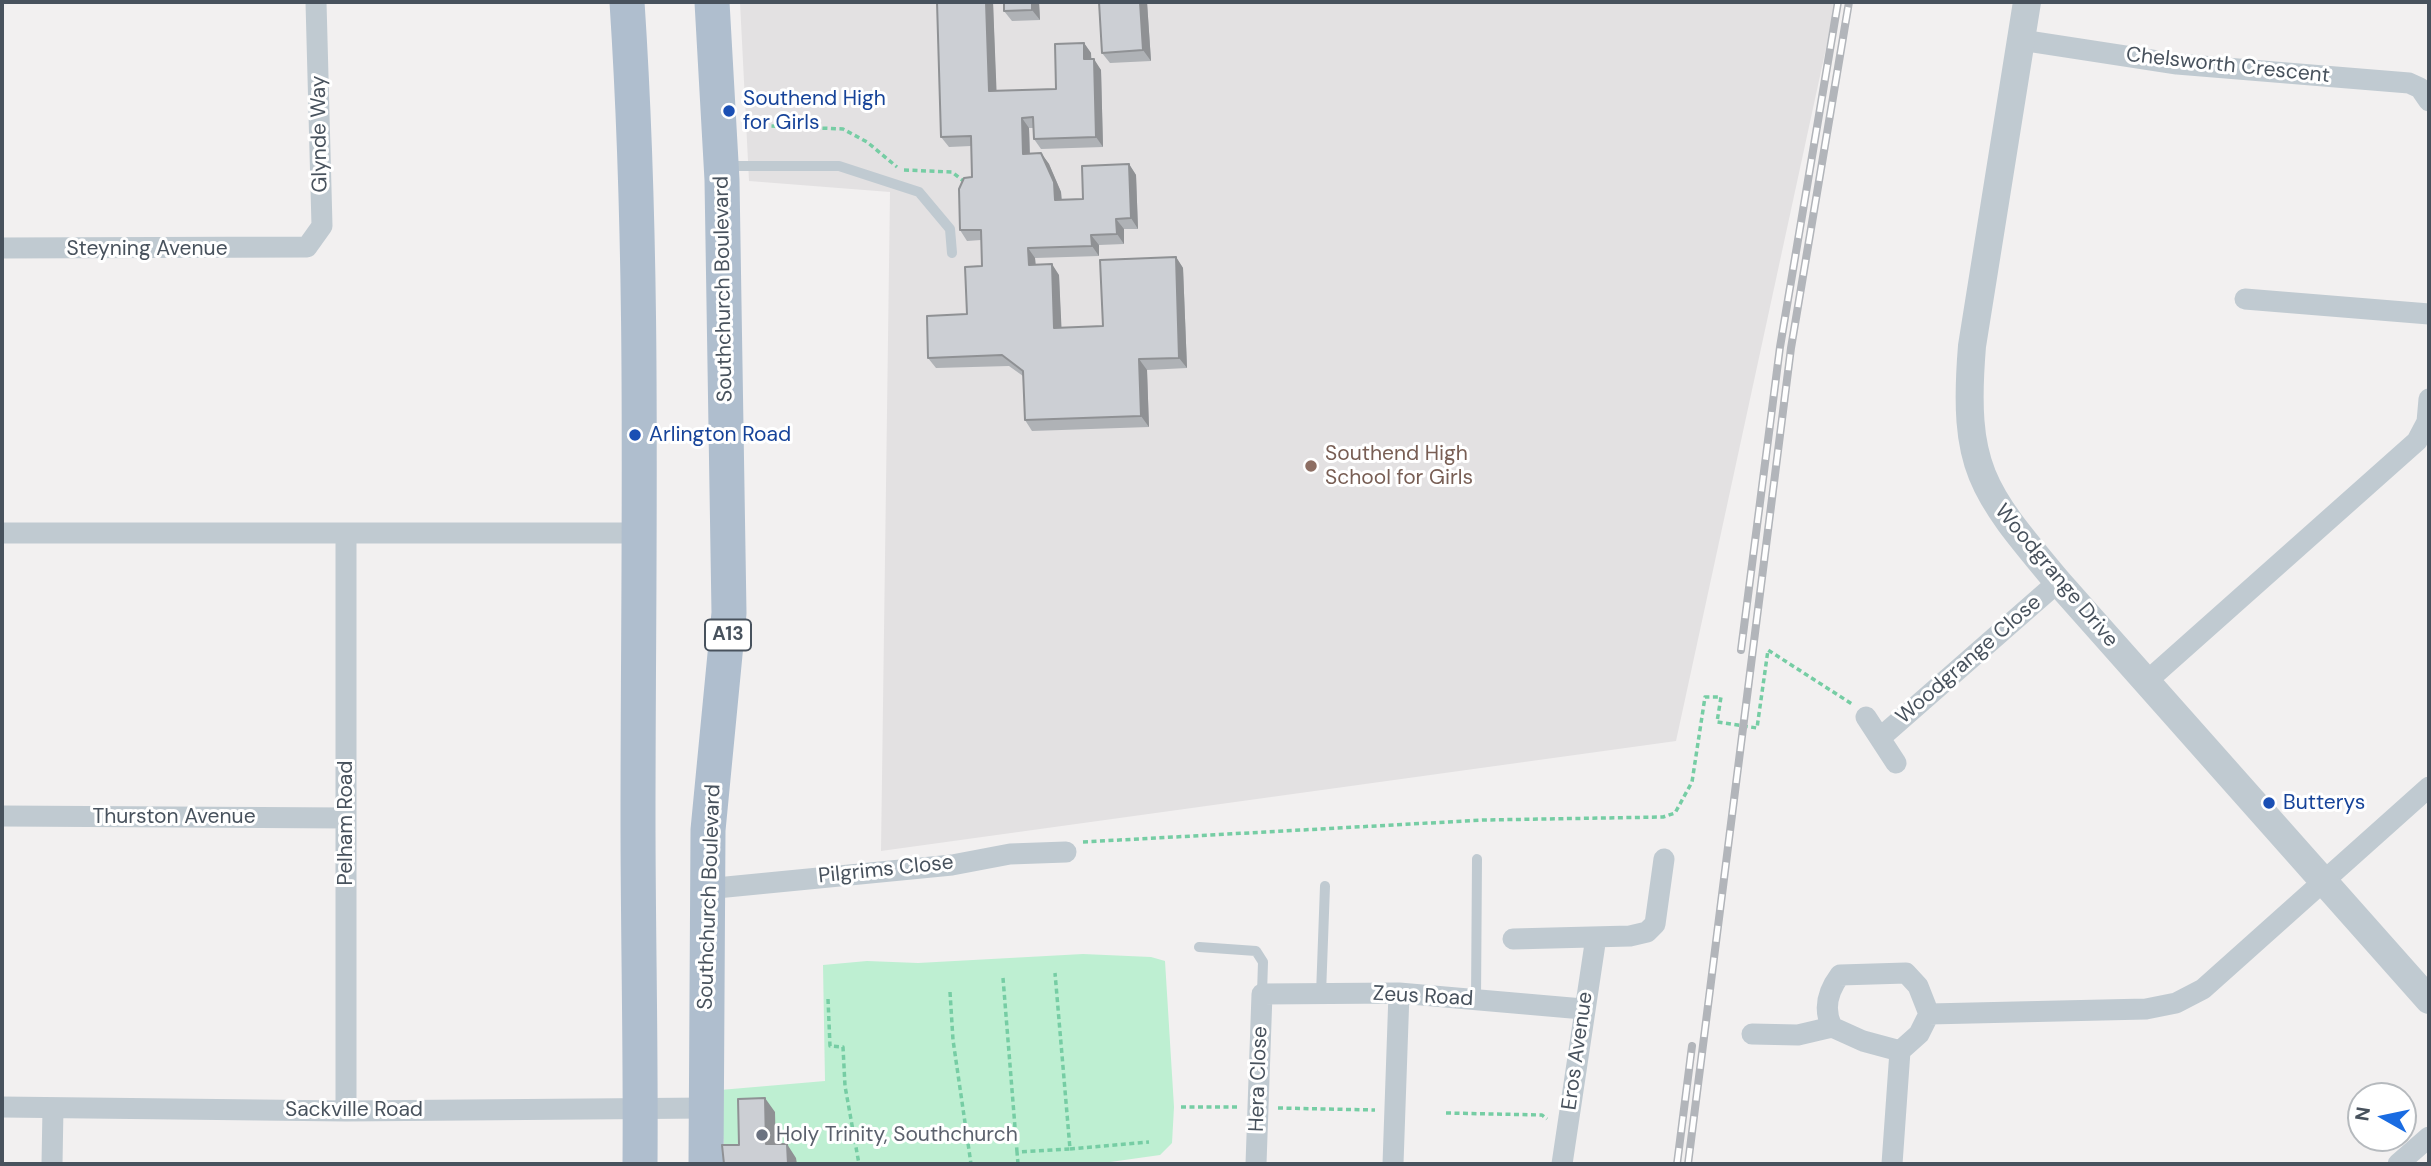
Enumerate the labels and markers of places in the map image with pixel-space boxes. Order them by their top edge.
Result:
place label: Southend High for Girls [743,86,886,136]
marker: Southend High for Girls [721,103,737,119]
place label: Arlington Road [649,422,791,448]
marker: Arlington Road [627,427,643,443]
place label: Southend High School for Girls [1325,441,1473,491]
marker: Southend High School for Girls [1303,458,1319,474]
place label: Butterys [2283,790,2365,816]
marker: Butterys [2261,795,2277,811]
place label: Holy Trinity, Southchurch [776,1122,1018,1148]
marker: Holy Trinity, Southchurch [754,1127,770,1143]

